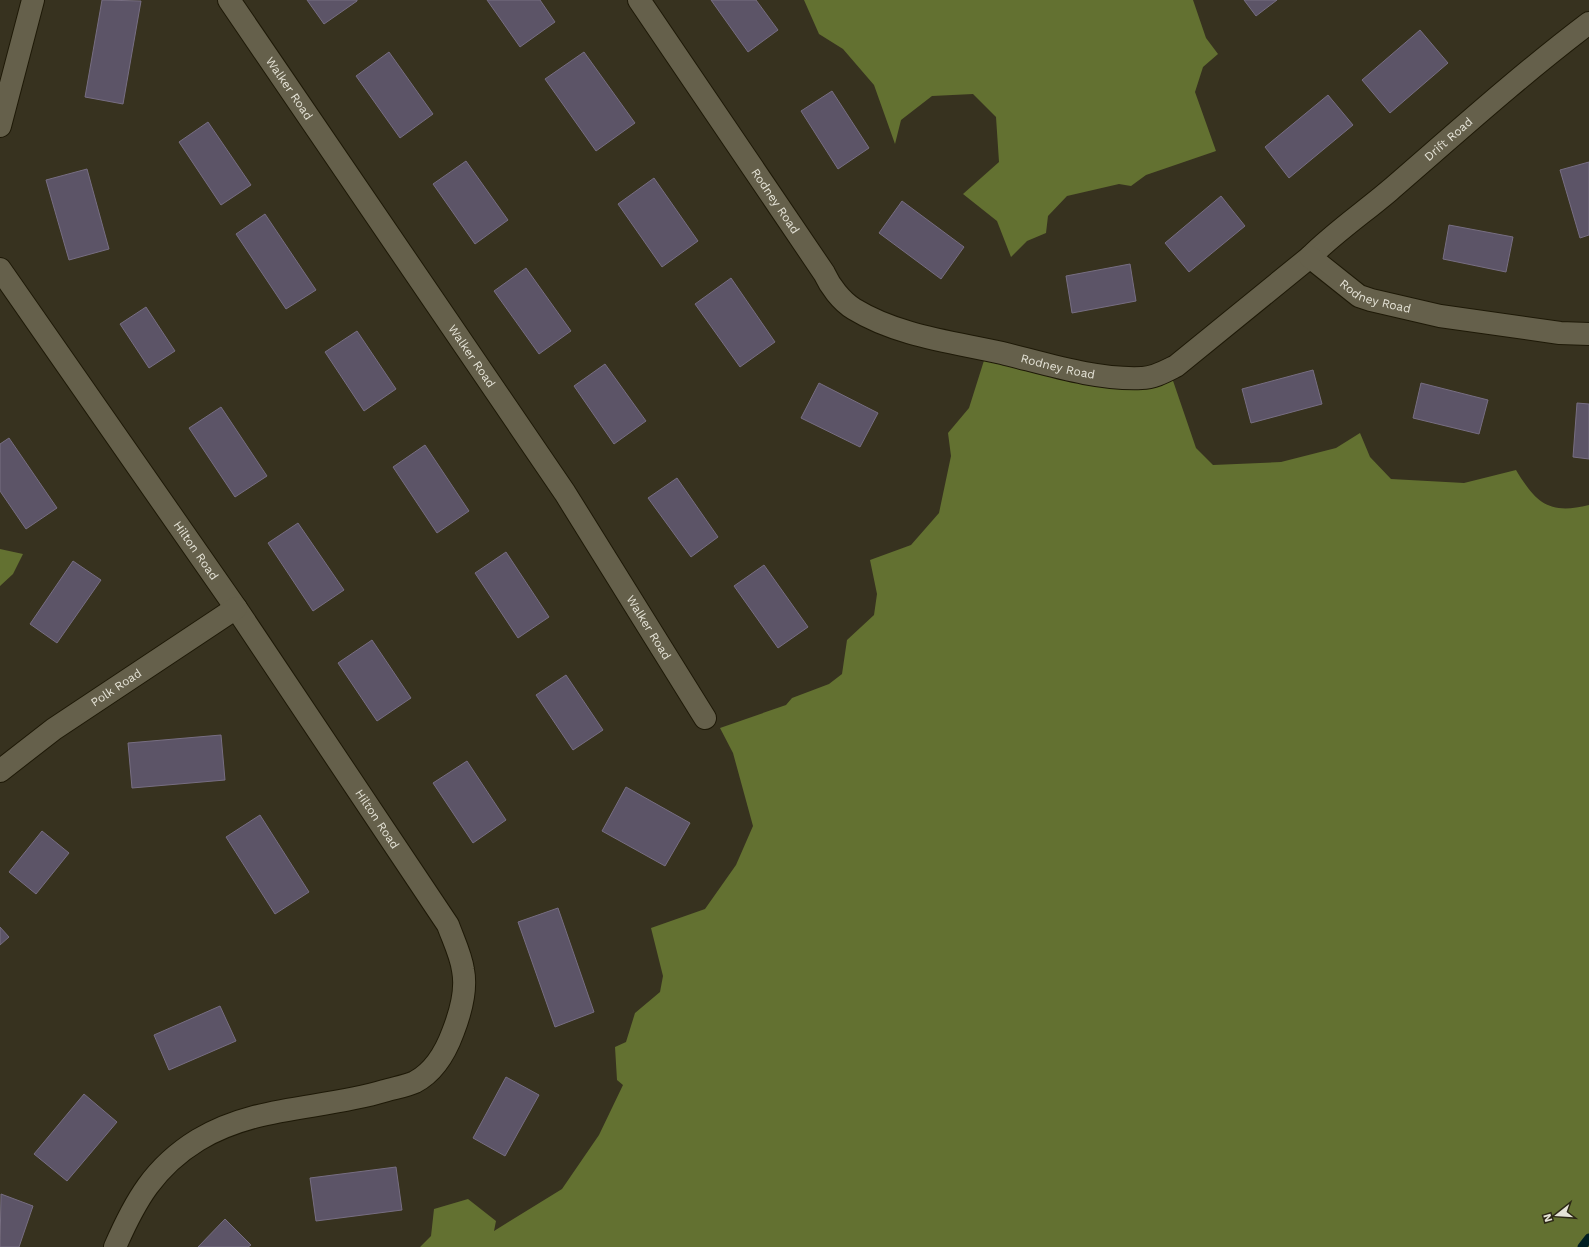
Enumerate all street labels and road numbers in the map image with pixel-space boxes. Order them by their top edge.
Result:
street label: Walker Road [263,54,316,123]
street label: Drift Road [1422,115,1475,164]
street label: Rodney Road [748,166,802,237]
street label: Rodney Road [1337,276,1412,316]
street label: Walker Road [445,322,498,390]
street label: Rodney Road [1019,351,1096,382]
street label: Hilton Road [171,518,221,583]
street label: Walker Road [623,593,674,662]
street label: Polk Road [88,666,144,710]
street label: Hilton Road [352,787,402,851]

